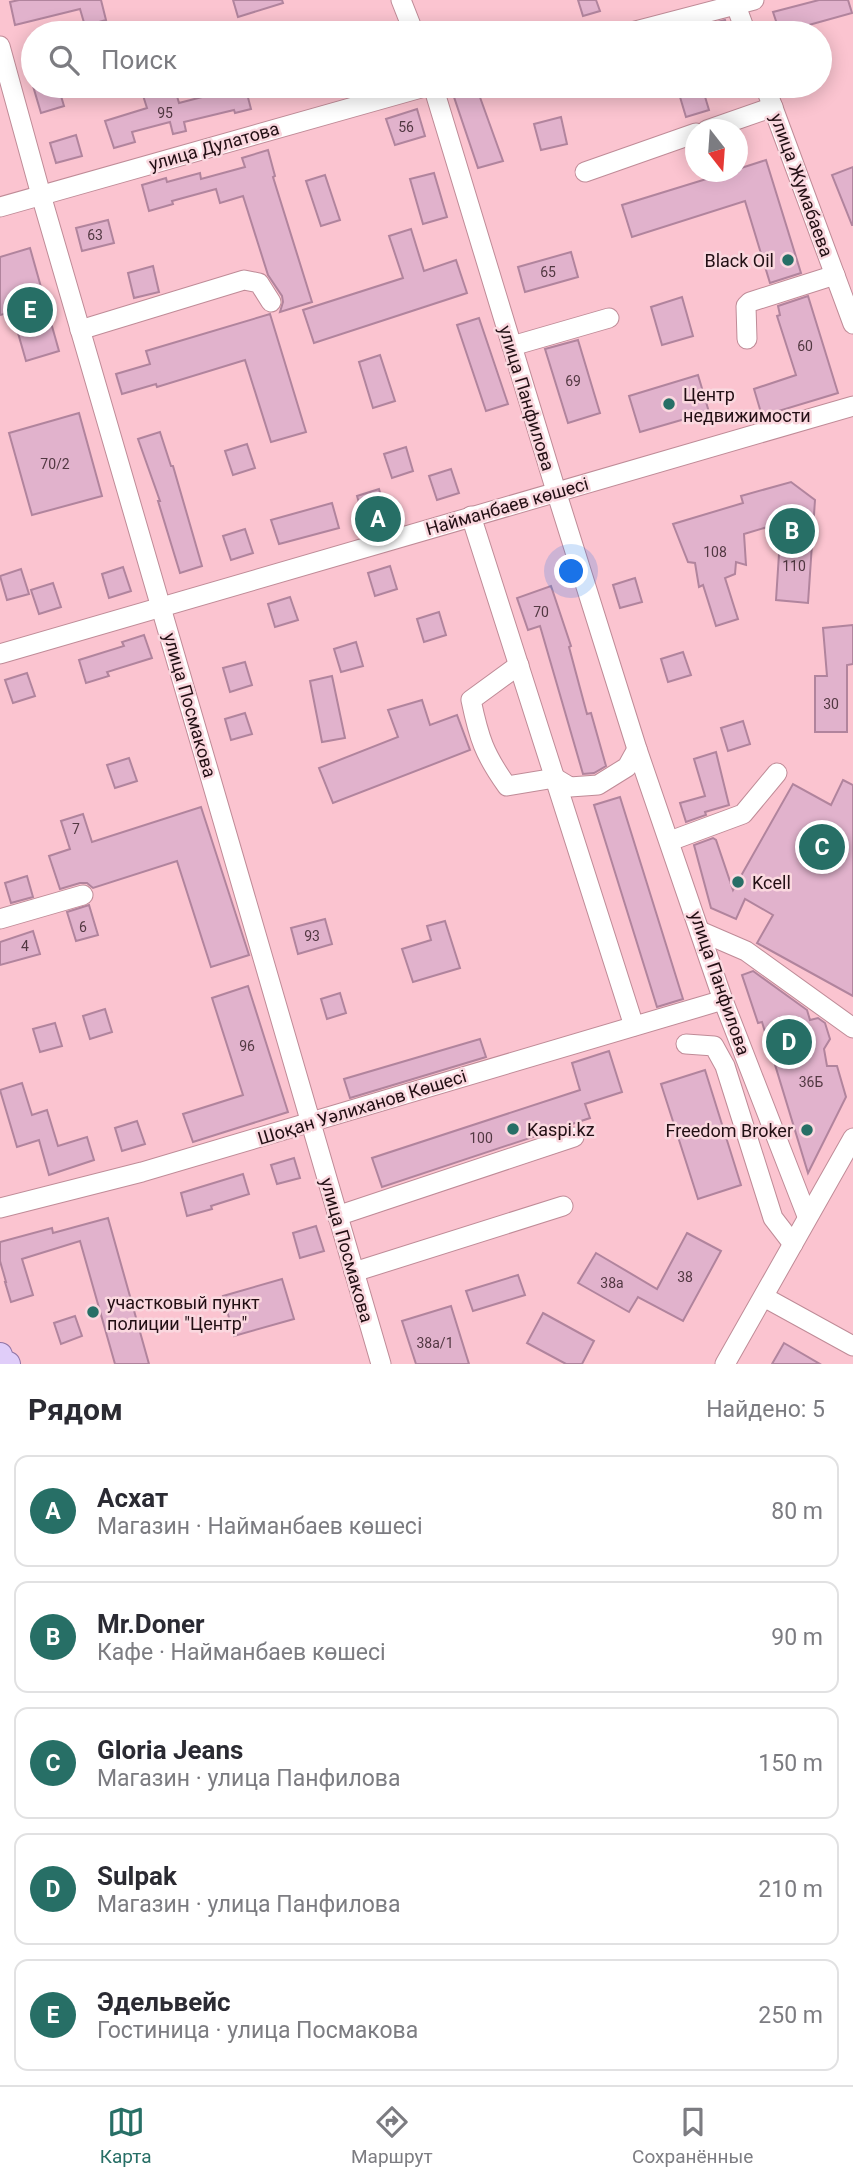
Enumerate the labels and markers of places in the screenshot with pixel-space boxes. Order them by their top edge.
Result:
place label: Black Oil [704,250,774,271]
marker: Black Oil [780,252,796,268]
pin: E [7,284,53,336]
place label: Центр недвижимости [683,384,811,426]
marker: Центр недвижимости [661,396,677,412]
pin: A [355,493,401,545]
pin: B [769,505,815,557]
pin: C [799,821,845,873]
place label: Kcell [752,872,791,893]
marker: Kcell [730,874,746,890]
pin: D [766,1016,812,1068]
place label: Kaspi.kz [527,1119,595,1140]
place label: Freedom Broker [666,1120,793,1141]
marker: Kaspi.kz [505,1121,521,1137]
marker: Freedom Broker [799,1122,815,1138]
place label: участковый пункт полиции "Центр" [107,1292,260,1334]
marker: участковый пункт полиции "Центр" [85,1304,101,1320]

